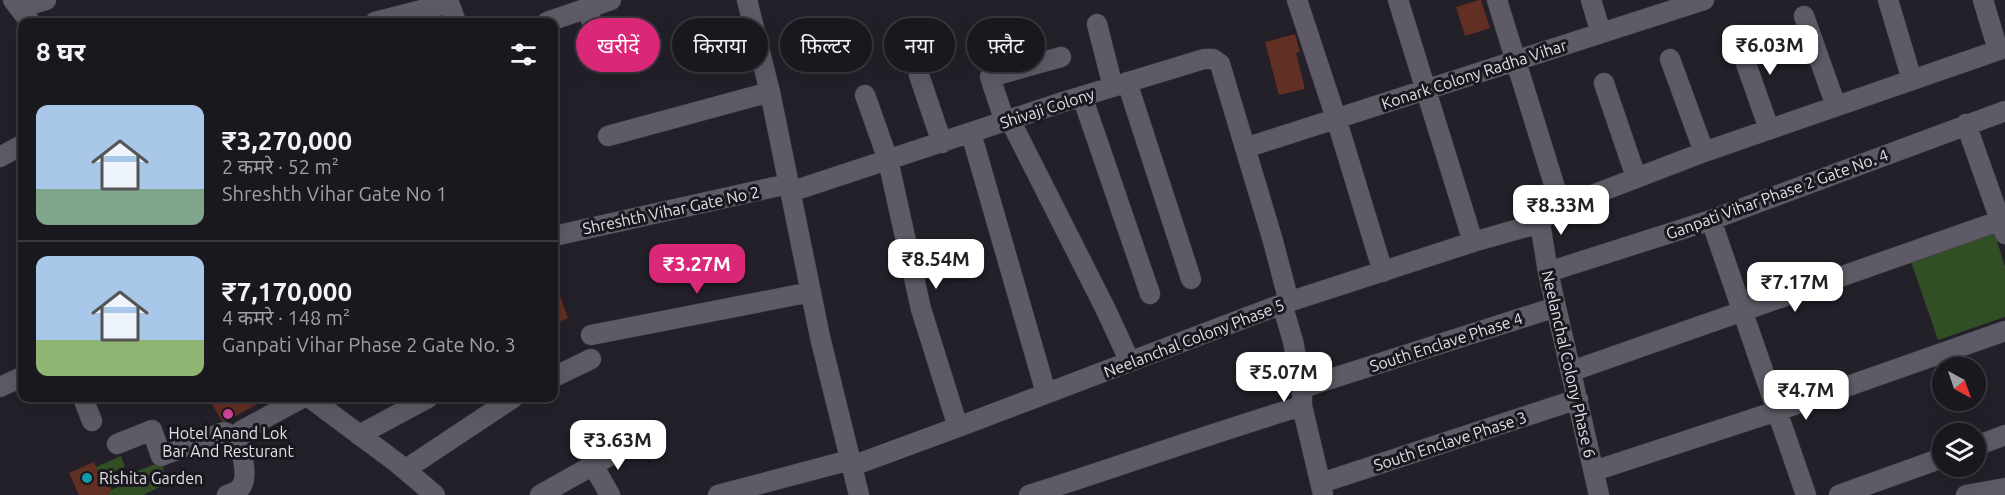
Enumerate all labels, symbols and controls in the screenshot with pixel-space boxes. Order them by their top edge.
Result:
chip: खरीदें [576,18,660,72]
chip: किराया [672,18,768,72]
chip: फ़िल्टर [780,18,872,72]
chip: नया [884,18,955,72]
chip: फ़्लैट [967,18,1045,72]
pin: ₹6.03M [1721,25,1819,76]
text: ₹6.03M [1736,33,1804,56]
street label: Konark Colony Radha Vihar [1379,36,1569,112]
text: 8 घर [36,37,85,66]
icon: filters [507,38,540,71]
street label: Shivaji Colony [997,84,1097,132]
text: ₹3,270,000 [222,126,352,155]
icon: home [84,129,156,201]
street label: Ganpati Vihar Phase 2 Gate No. 4 [1663,145,1891,243]
text: 2 कमरे · 52 m² [222,155,339,178]
text: Shreshth Vihar Gate No 1 [222,182,447,205]
street label: Shreshth Vihar Gate No 2 [581,182,761,238]
pin: ₹8.33M [1512,185,1610,236]
text: ₹8.33M [1527,193,1595,216]
pin: ₹8.54M [887,239,985,290]
pin: ₹3.27M [648,244,746,295]
text: ₹8.54M [902,247,970,270]
text: ₹3.27M [663,252,731,275]
pin: ₹7.17M [1746,262,1844,313]
street label: Neelanchal Colony Phase 6 [1539,269,1599,459]
text: ₹7.17M [1761,270,1829,293]
text: ₹7,170,000 [222,277,352,306]
icon: home [84,280,156,352]
street label: Neelanchal Colony Phase 5 [1101,295,1287,381]
text: 4 कमरे · 148 m² [222,306,350,329]
street label: South Enclave Phase 4 [1367,309,1525,375]
text: Ganpati Vihar Phase 2 Gate No. 3 [222,333,516,356]
pin: ₹5.07M [1235,352,1333,403]
north arrow [1932,357,1986,411]
map controls [1932,357,1986,477]
text: ₹5.07M [1250,360,1318,383]
pin: ₹4.7M [1764,370,1848,421]
text: ₹4.7M [1778,378,1834,401]
marker: Hotel Anand Lok Bar And Resturant [221,407,235,421]
street label: South Enclave Phase 3 [1371,408,1529,474]
pin: ₹3.63M [569,420,667,471]
button: layers [1932,423,1986,477]
place label: Hotel Anand Lok Bar And Resturant [162,424,294,460]
text: ₹3.63M [584,428,652,451]
place label: Rishita Garden [99,469,203,487]
marker: Rishita Garden [80,471,94,485]

